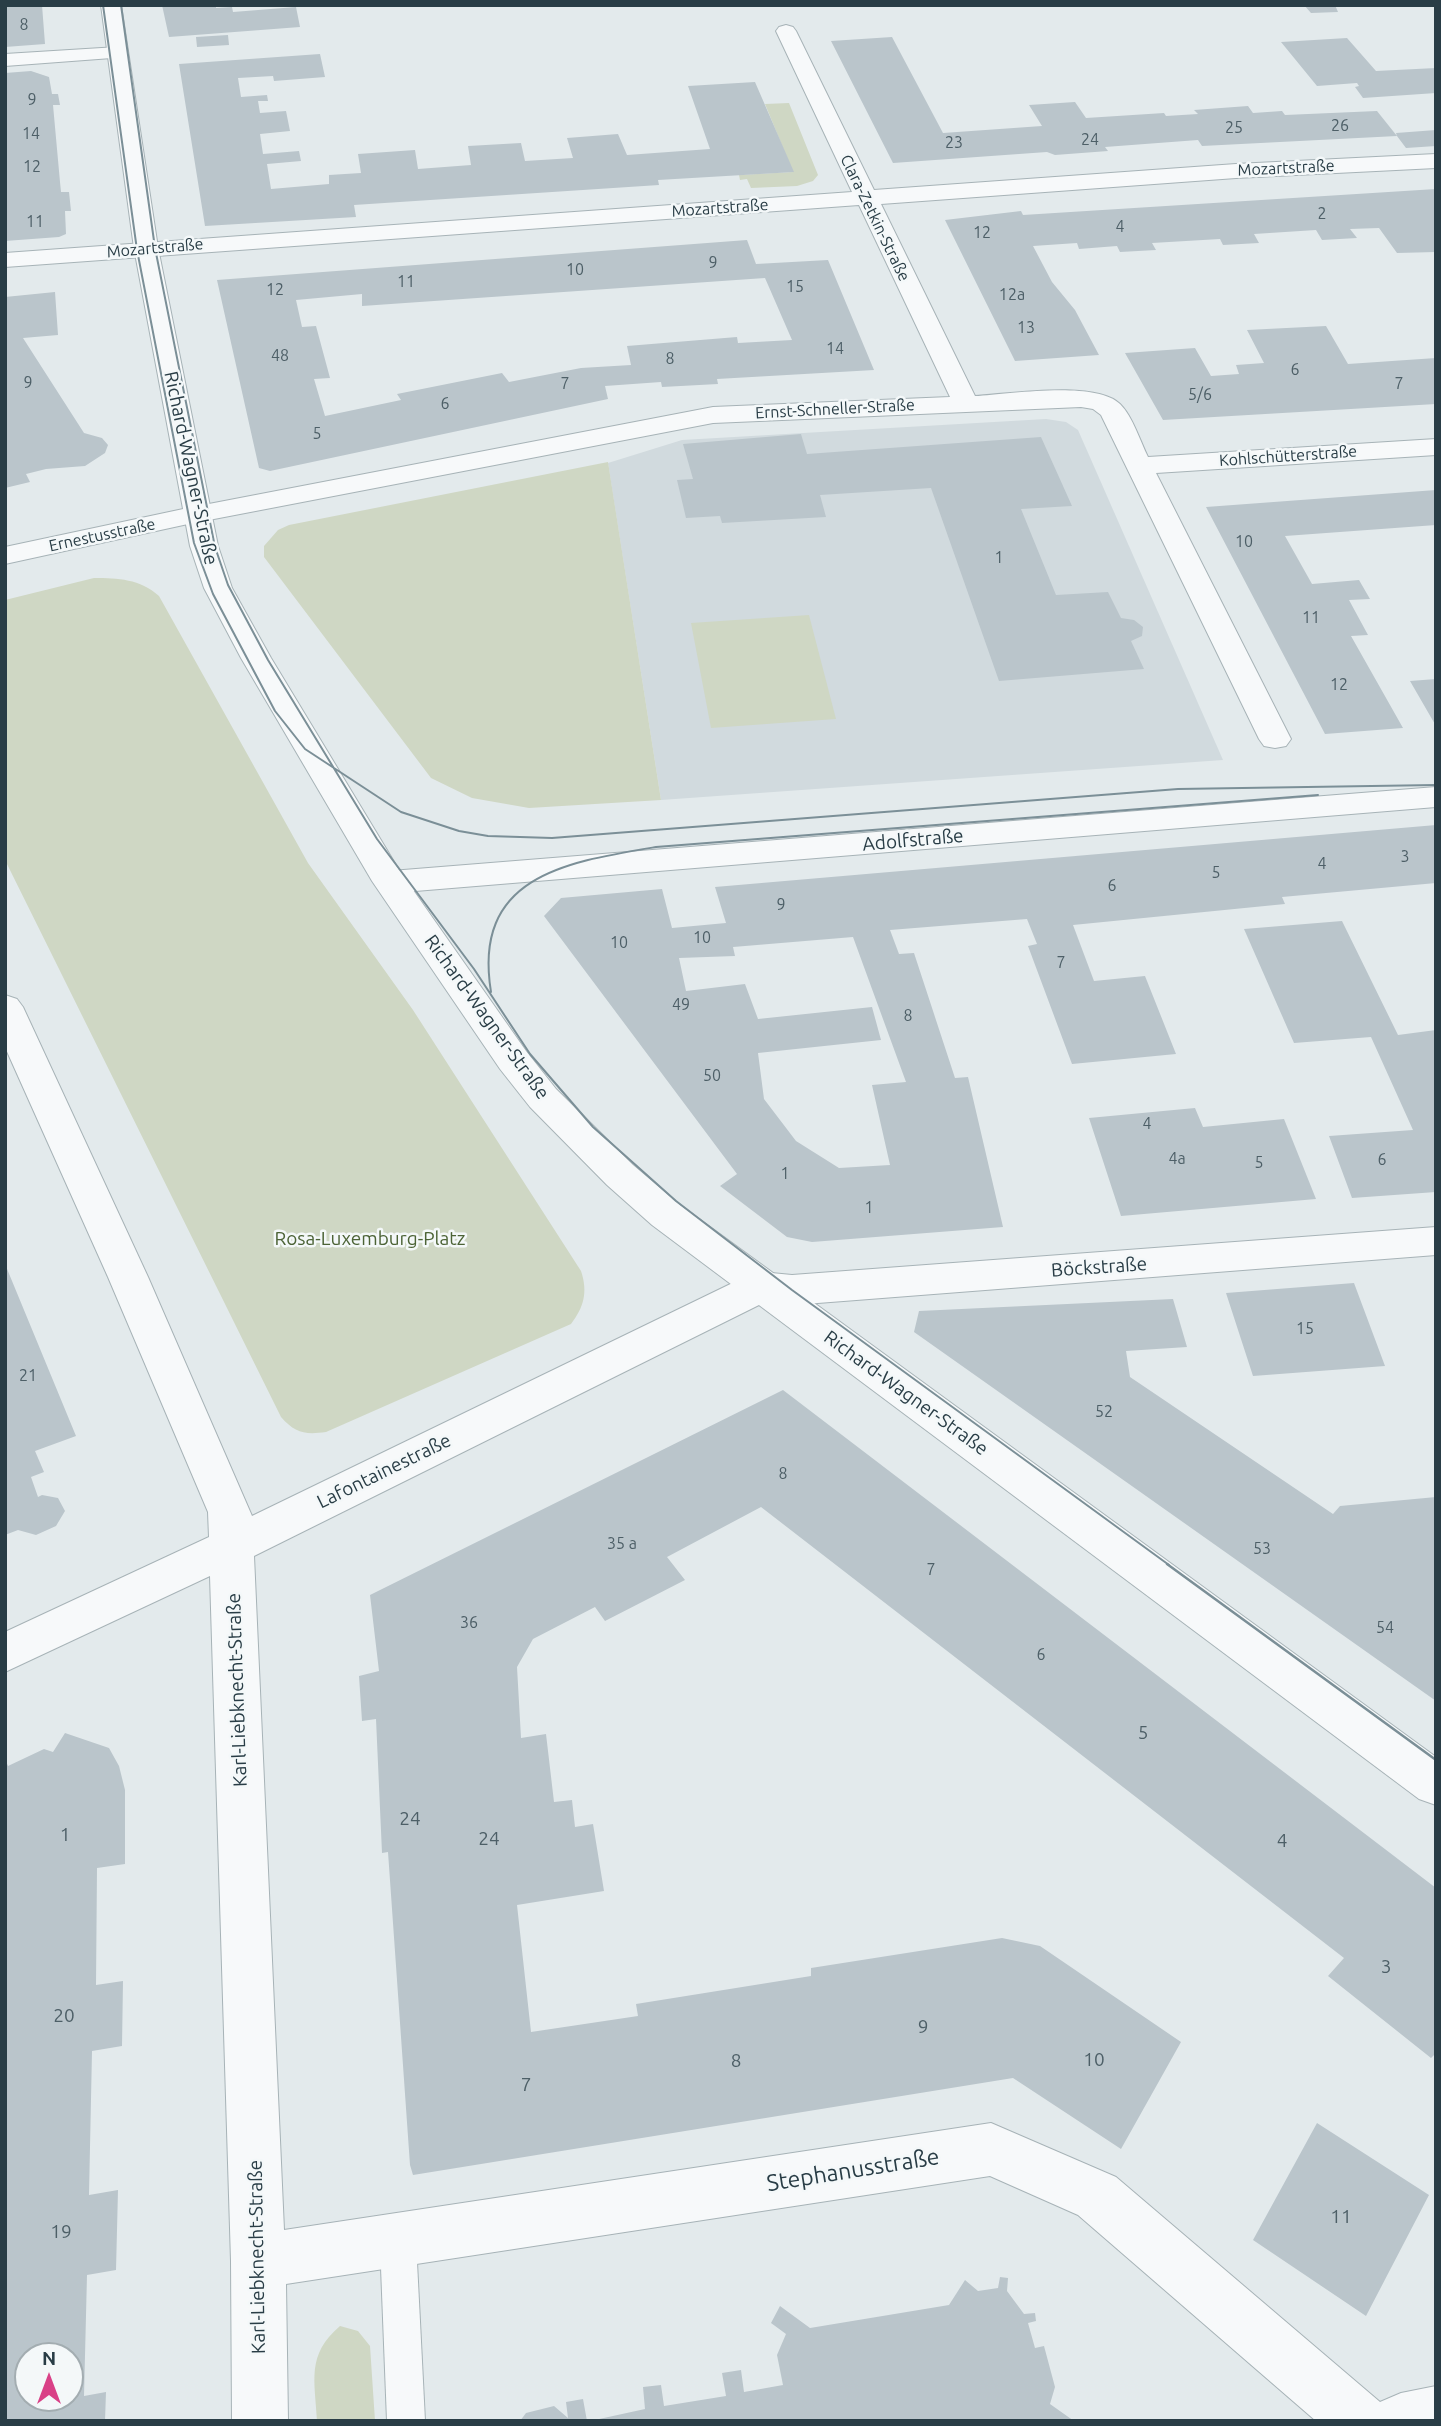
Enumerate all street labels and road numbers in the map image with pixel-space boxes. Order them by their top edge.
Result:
street label: Clara-Zetkin-Straße [836,152,914,284]
street label: Mozartstraße [1237,156,1335,180]
street label: Mozartstraße [671,195,769,221]
street label: Mozartstraße [106,234,204,262]
street label: Richard-Wagner-Straße [159,369,223,567]
street label: Ernst-Schneller-Straße [755,395,915,423]
street label: Kohlschütterstraße [1218,442,1358,470]
street label: Ernestusstraße [47,514,157,556]
street label: Adolfstraße [862,824,964,856]
street label: Richard-Wagner-Straße [420,930,554,1104]
street label: Böckstraße [1050,1252,1148,1282]
street label: Richard-Wagner-Straße [819,1326,993,1460]
street label: Lafontainestraße [313,1429,455,1513]
street label: Karl-Liebknecht-Straße [222,1593,252,1787]
street label: Stephanusstraße [765,2143,941,2197]
street label: Karl-Liebknecht-Straße [244,2160,270,2354]

